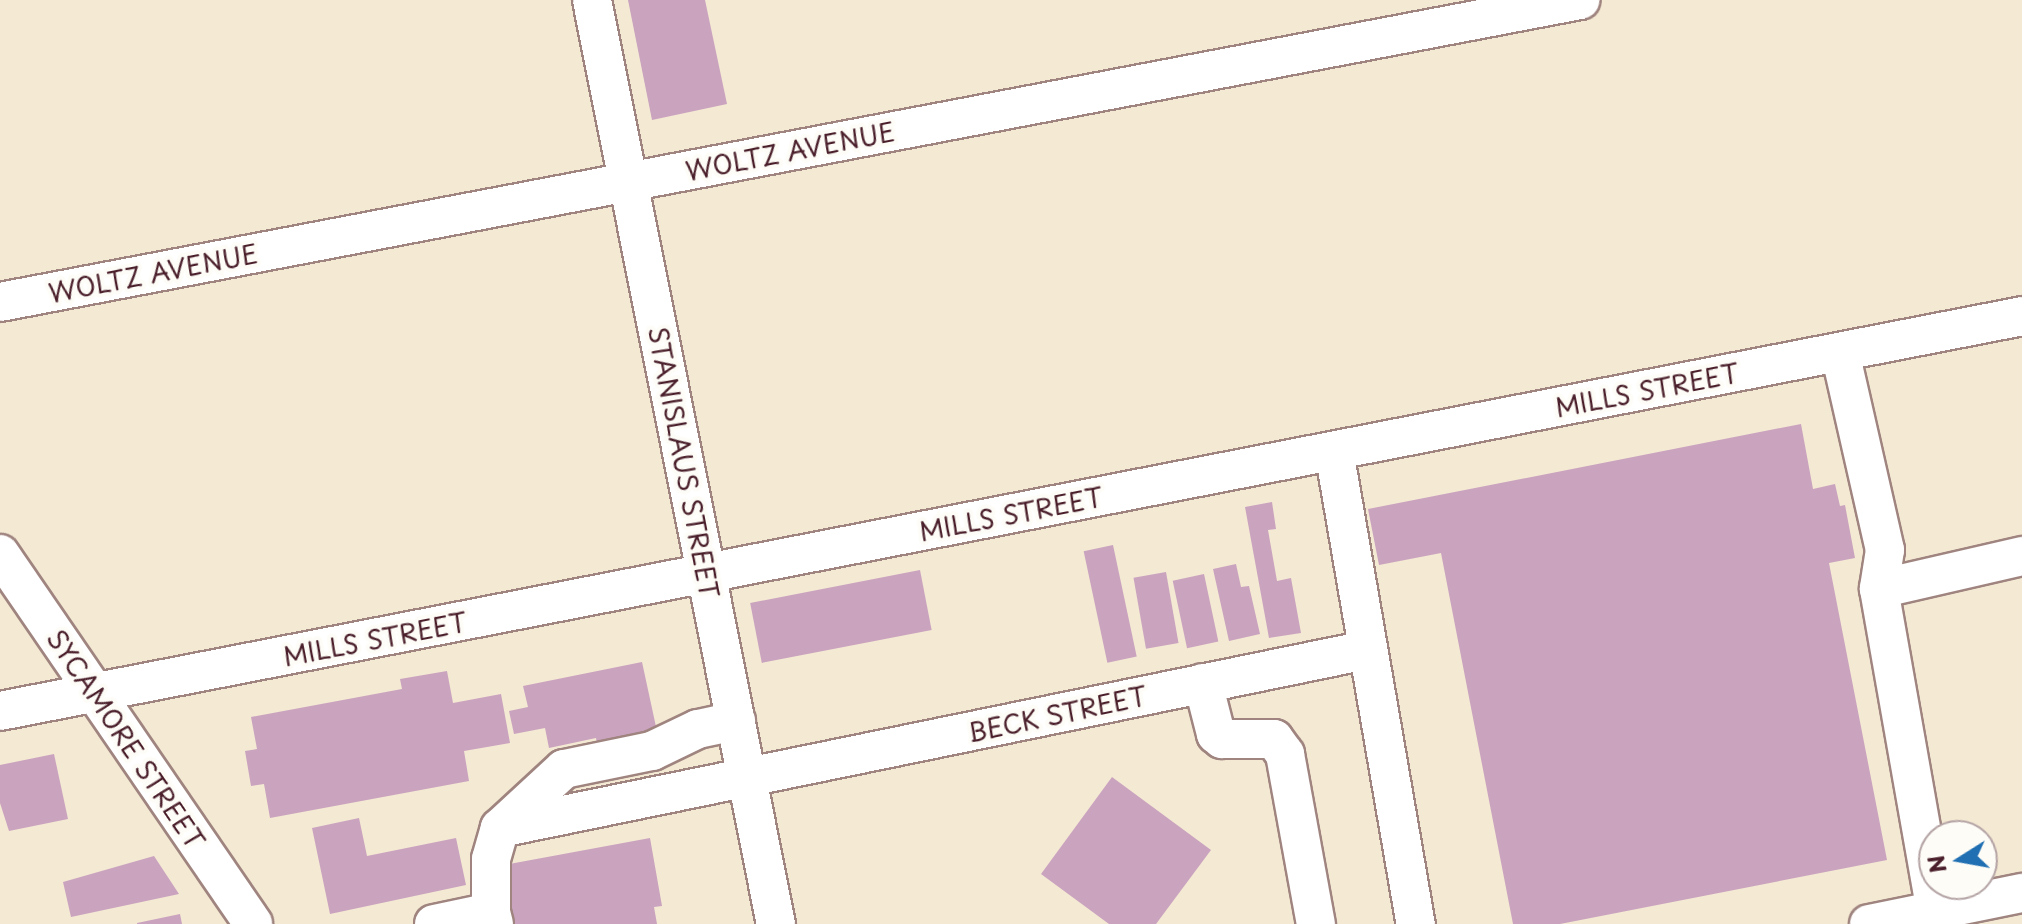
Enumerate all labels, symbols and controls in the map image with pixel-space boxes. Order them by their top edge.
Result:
street label: WOLTZ AVENUE [683,115,897,187]
street label: WOLTZ AVENUE [46,237,260,309]
street label: STANISLAUS STREET [642,323,726,601]
street label: MILLS STREET [1551,357,1743,423]
street label: MILLS STREET [915,481,1107,547]
street label: MILLS STREET [279,606,471,672]
street label: SYCAMORE STREET [40,622,212,856]
street label: BECK STREET [964,680,1150,748]
north arrow [1918,820,1998,900]
text: N [1918,853,1954,876]

